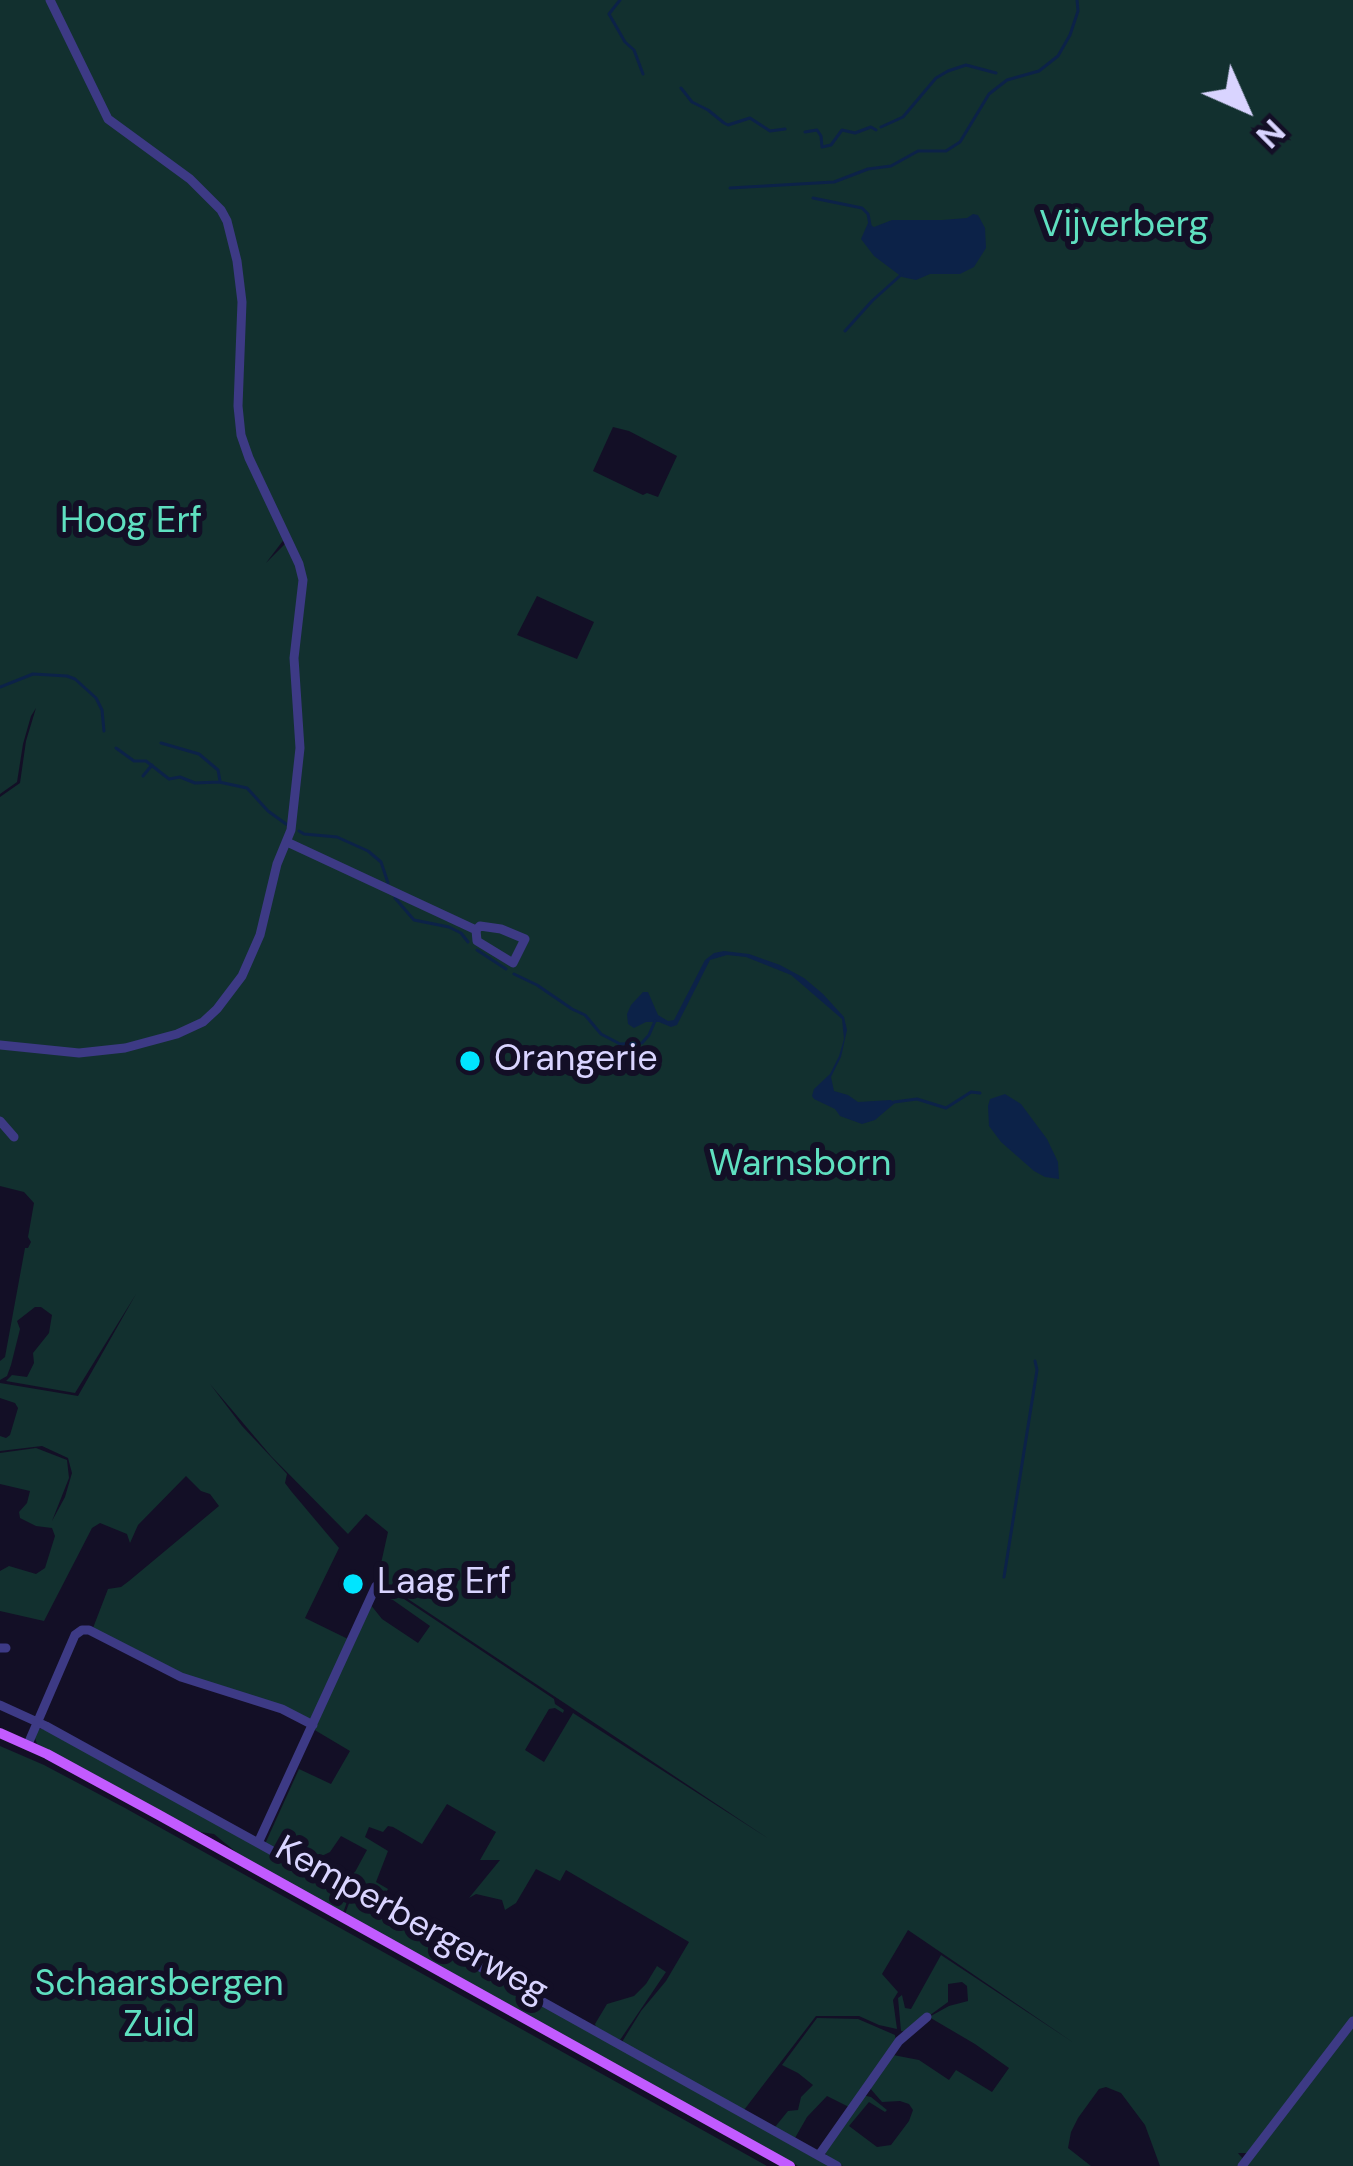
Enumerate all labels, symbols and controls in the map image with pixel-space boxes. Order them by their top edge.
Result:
north arrow [1185,48,1305,168]
text: N [1247,110,1295,158]
park label: Vijverberg [1039,205,1209,249]
park label: Hoog Erf [60,501,202,545]
place label: Orangerie [494,1039,658,1083]
marker: Orangerie [457,1048,483,1074]
park label: Warnsborn [709,1144,891,1188]
place label: Laag Erf [377,1562,511,1606]
marker: Laag Erf [340,1571,366,1597]
street label: Kemperbergerweg [267,1828,555,2014]
park label: Schaarsbergen Zuid [34,1964,284,2049]

